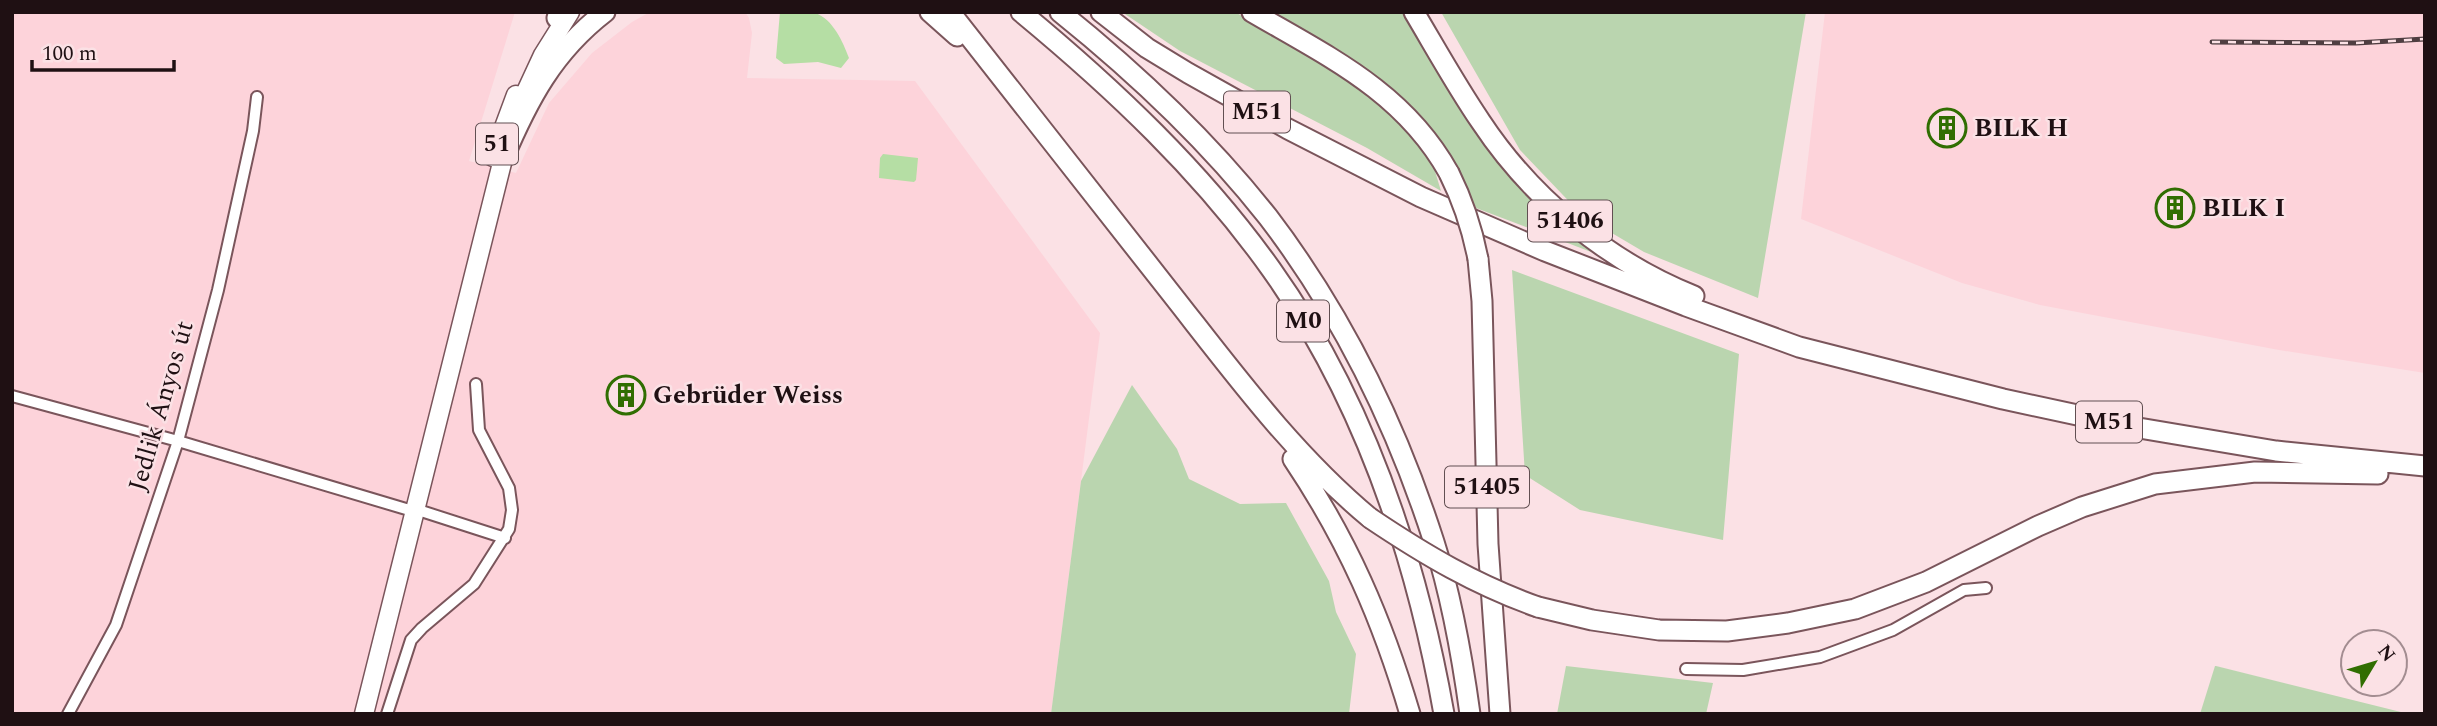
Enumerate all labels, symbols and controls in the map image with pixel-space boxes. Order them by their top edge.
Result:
scale bar [32,28,173,72]
text: 100 m [42,38,97,70]
road number: M51 [1224,92,1290,132]
building icon: BILK H [1926,107,1968,149]
place label: BILK H [1974,108,2068,148]
road number: 51 [476,124,518,164]
building icon: BILK I [2154,187,2196,229]
place label: BILK I [2202,188,2285,228]
road number: 51406 [1528,201,1612,242]
road number: M0 [1277,300,1329,342]
street label: Jedlik Ányos út [118,316,204,496]
building icon: Gebrüder Weiss [605,374,647,416]
place label: Gebrüder Weiss [653,375,843,415]
road number: M51 [2076,402,2142,442]
road number: 51405 [1445,466,1529,508]
north arrow [2339,628,2409,698]
text: N [2370,638,2402,668]

